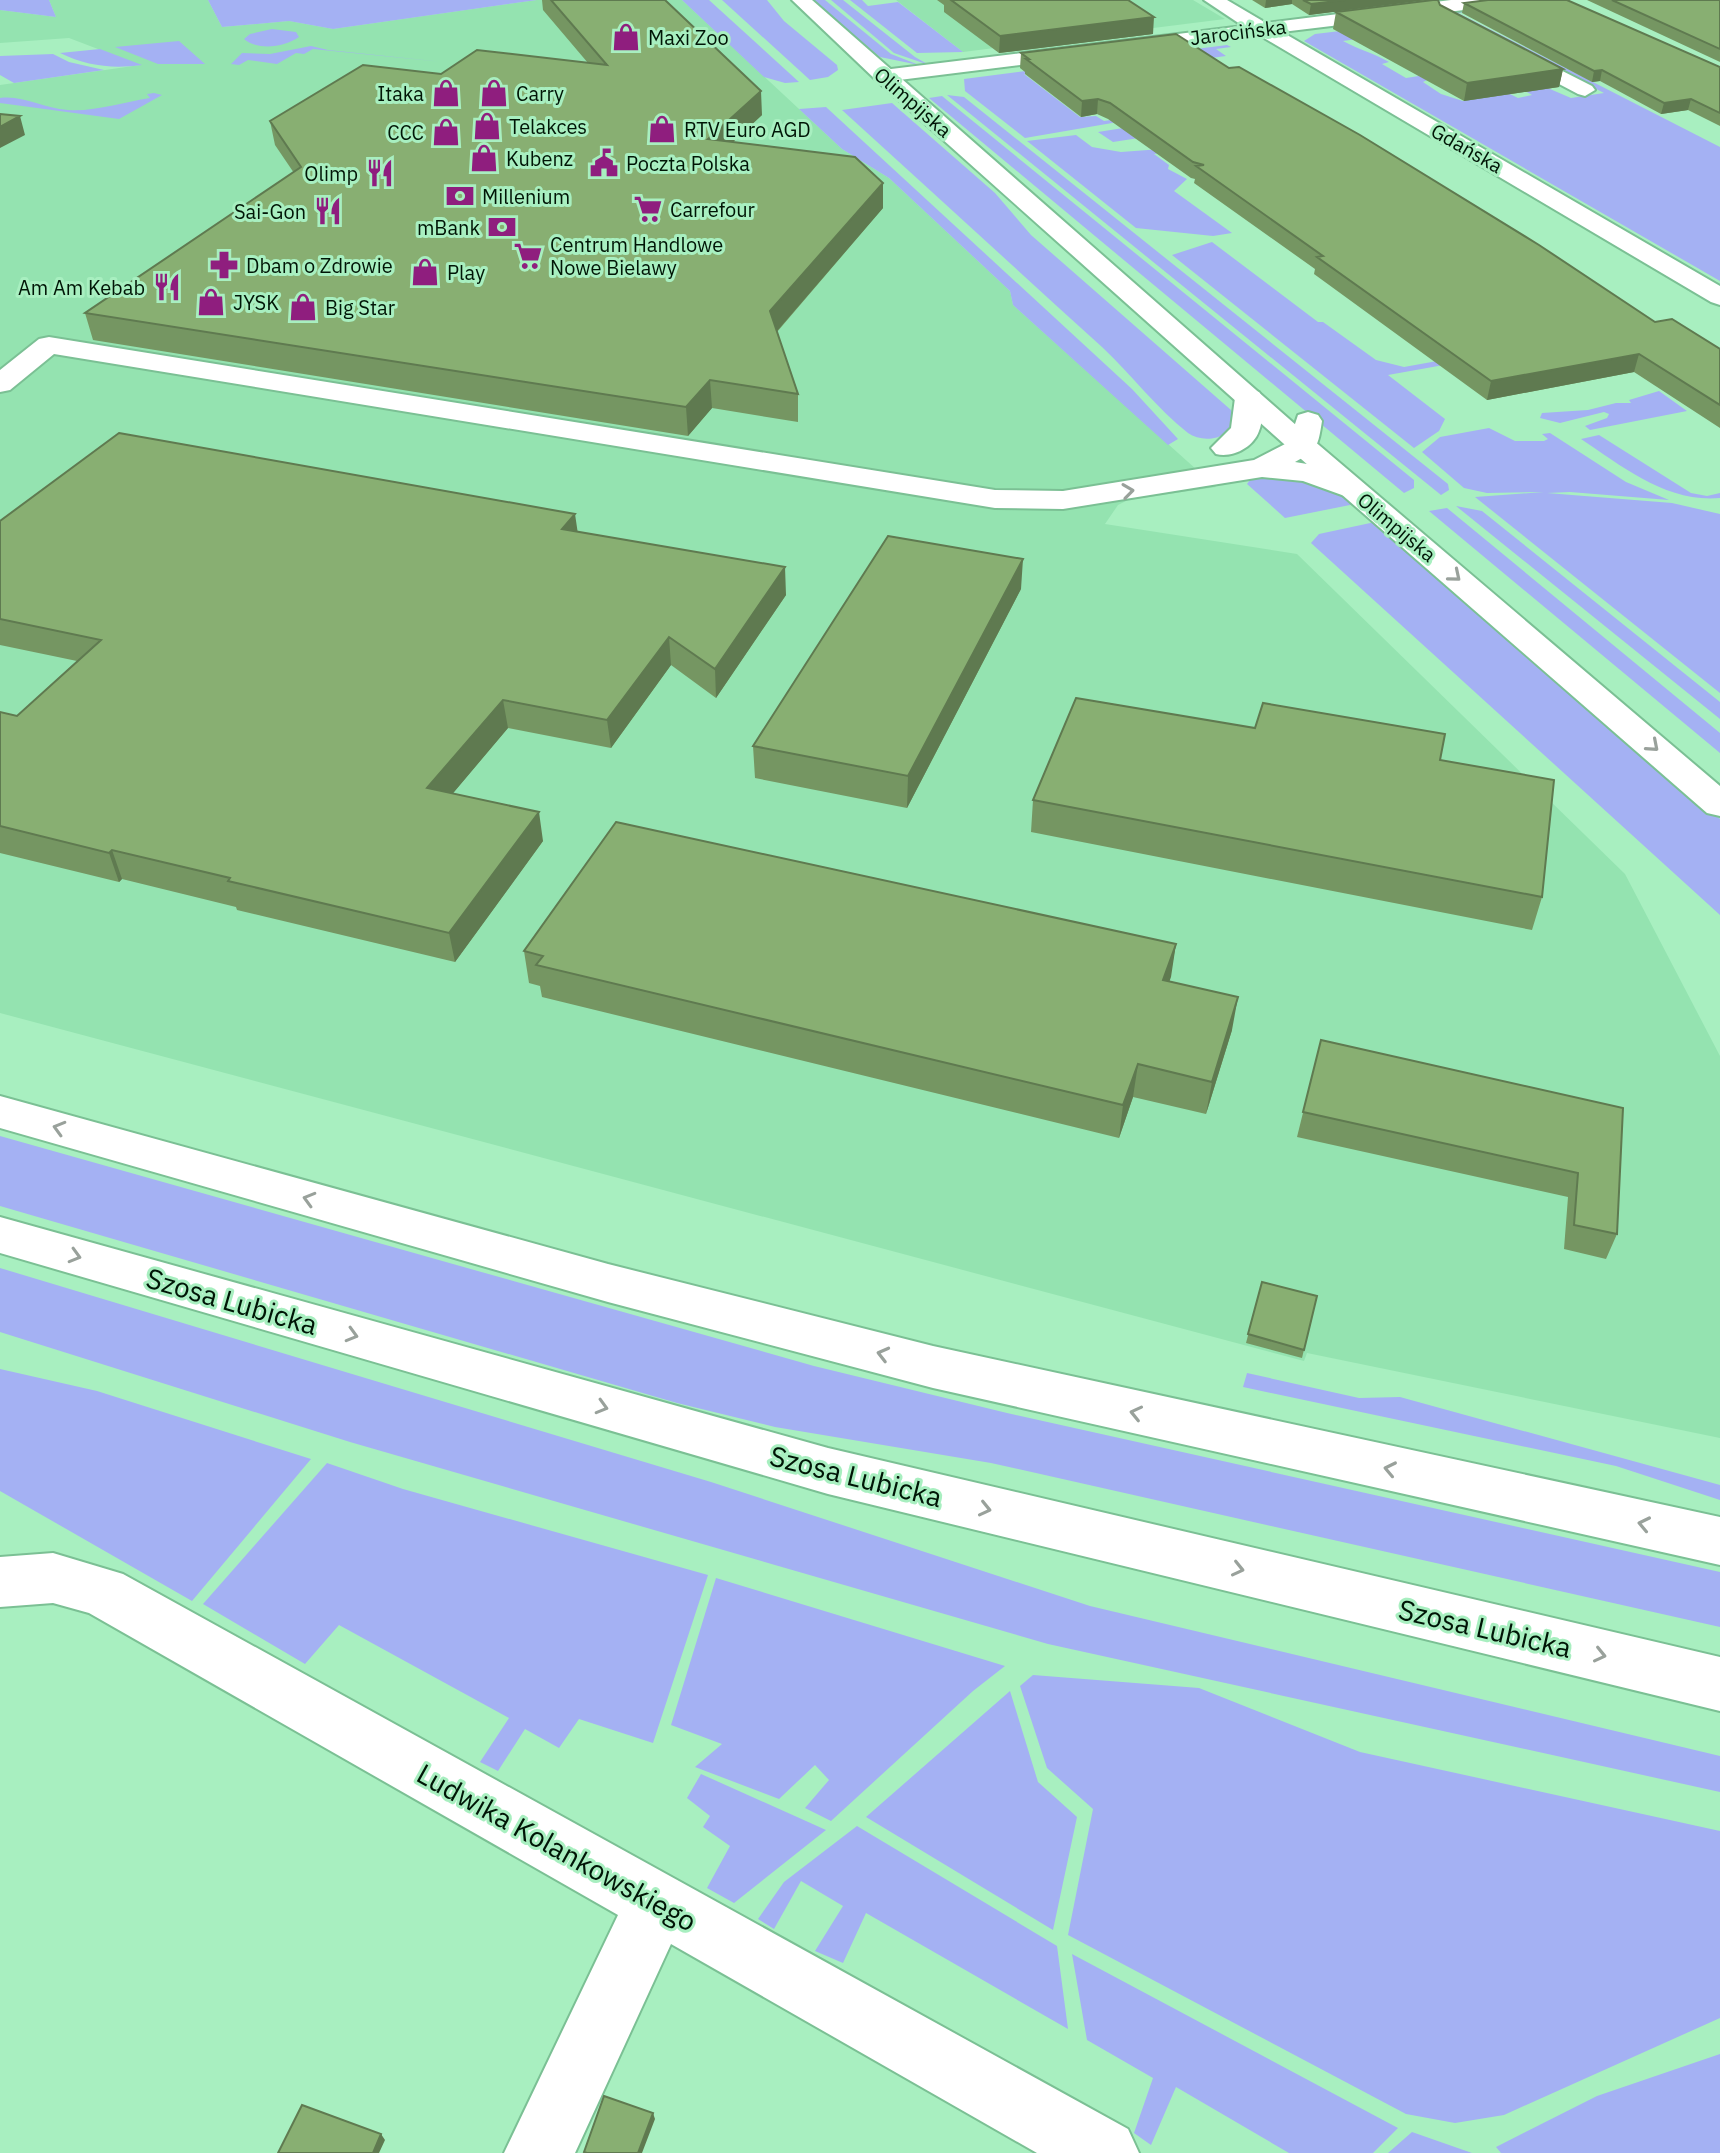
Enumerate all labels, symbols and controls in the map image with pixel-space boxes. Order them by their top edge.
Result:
street label: Jarocińska [1188,13,1288,51]
shop icon: Maxi Zoo [611,22,641,52]
place label: Maxi Zoo [648,24,729,51]
street label: Olimpijska [868,61,958,143]
shop icon: Itaka [431,78,461,108]
shop icon: Carry [479,78,509,108]
place label: Itaka [377,80,424,107]
place label: Carry [516,80,564,107]
shop icon: Telakces [472,111,502,141]
place label: Telakces [509,113,587,140]
shop icon: RTV Euro AGD [647,114,677,144]
place label: RTV Euro AGD [684,116,811,143]
shop icon: CCC [431,117,461,147]
street label: Gdańska [1426,117,1508,179]
place label: CCC [387,119,424,146]
shop icon: Kubenz [469,143,499,173]
place label: Kubenz [506,145,573,172]
public building icon: Poczta Polska [589,148,619,178]
place label: Poczta Polska [626,150,750,177]
restaurant icon: Olimp [365,158,395,188]
place label: Olimp [304,160,358,187]
bank icon: Millenium [445,181,475,211]
place label: Millenium [482,183,570,210]
supermarket icon: Carrefour [633,194,663,224]
restaurant icon: Sai-Gon [313,196,343,226]
place label: Carrefour [670,196,755,223]
place label: Sai-Gon [234,198,306,225]
bank icon: mBank [487,212,517,242]
place label: mBank [417,214,480,241]
place label: Centrum Handlowe Nowe Bielawy [550,231,723,281]
supermarket icon: Centrum Handlowe Nowe Bielawy [513,241,543,271]
pharmacy icon: Dbam o Zdrowie [209,250,239,280]
place label: Dbam o Zdrowie [246,252,393,279]
shop icon: Play [410,257,440,287]
place label: Play [447,259,485,286]
restaurant icon: Am Am Kebab [152,272,182,302]
place label: Am Am Kebab [18,274,145,301]
shop icon: JYSK [196,287,226,317]
place label: JYSK [233,289,279,316]
shop icon: Big Star [288,292,318,322]
place label: Big Star [325,294,395,321]
one-way arrow [1121,483,1135,500]
street label: Olimpijska [1352,486,1442,568]
one-way arrow [1446,567,1461,581]
one-way arrow [1643,736,1658,751]
one-way arrow [53,1121,67,1137]
one-way arrow [303,1191,317,1208]
one-way arrow [68,1247,81,1263]
street label: Szosa Lubicka [142,1259,322,1343]
one-way arrow [344,1326,358,1342]
one-way arrow [876,1347,890,1364]
one-way arrow [594,1398,608,1414]
one-way arrow [1130,1405,1143,1422]
street label: Szosa Lubicka [766,1437,946,1515]
one-way arrow [1383,1461,1397,1478]
one-way arrow [978,1500,992,1517]
one-way arrow [1637,1516,1651,1533]
one-way arrow [1231,1560,1245,1577]
street label: Szosa Lubicka [1395,1590,1575,1666]
one-way arrow [1593,1646,1606,1663]
street label: Ludwika Kolankowskiego [411,1755,703,1939]

